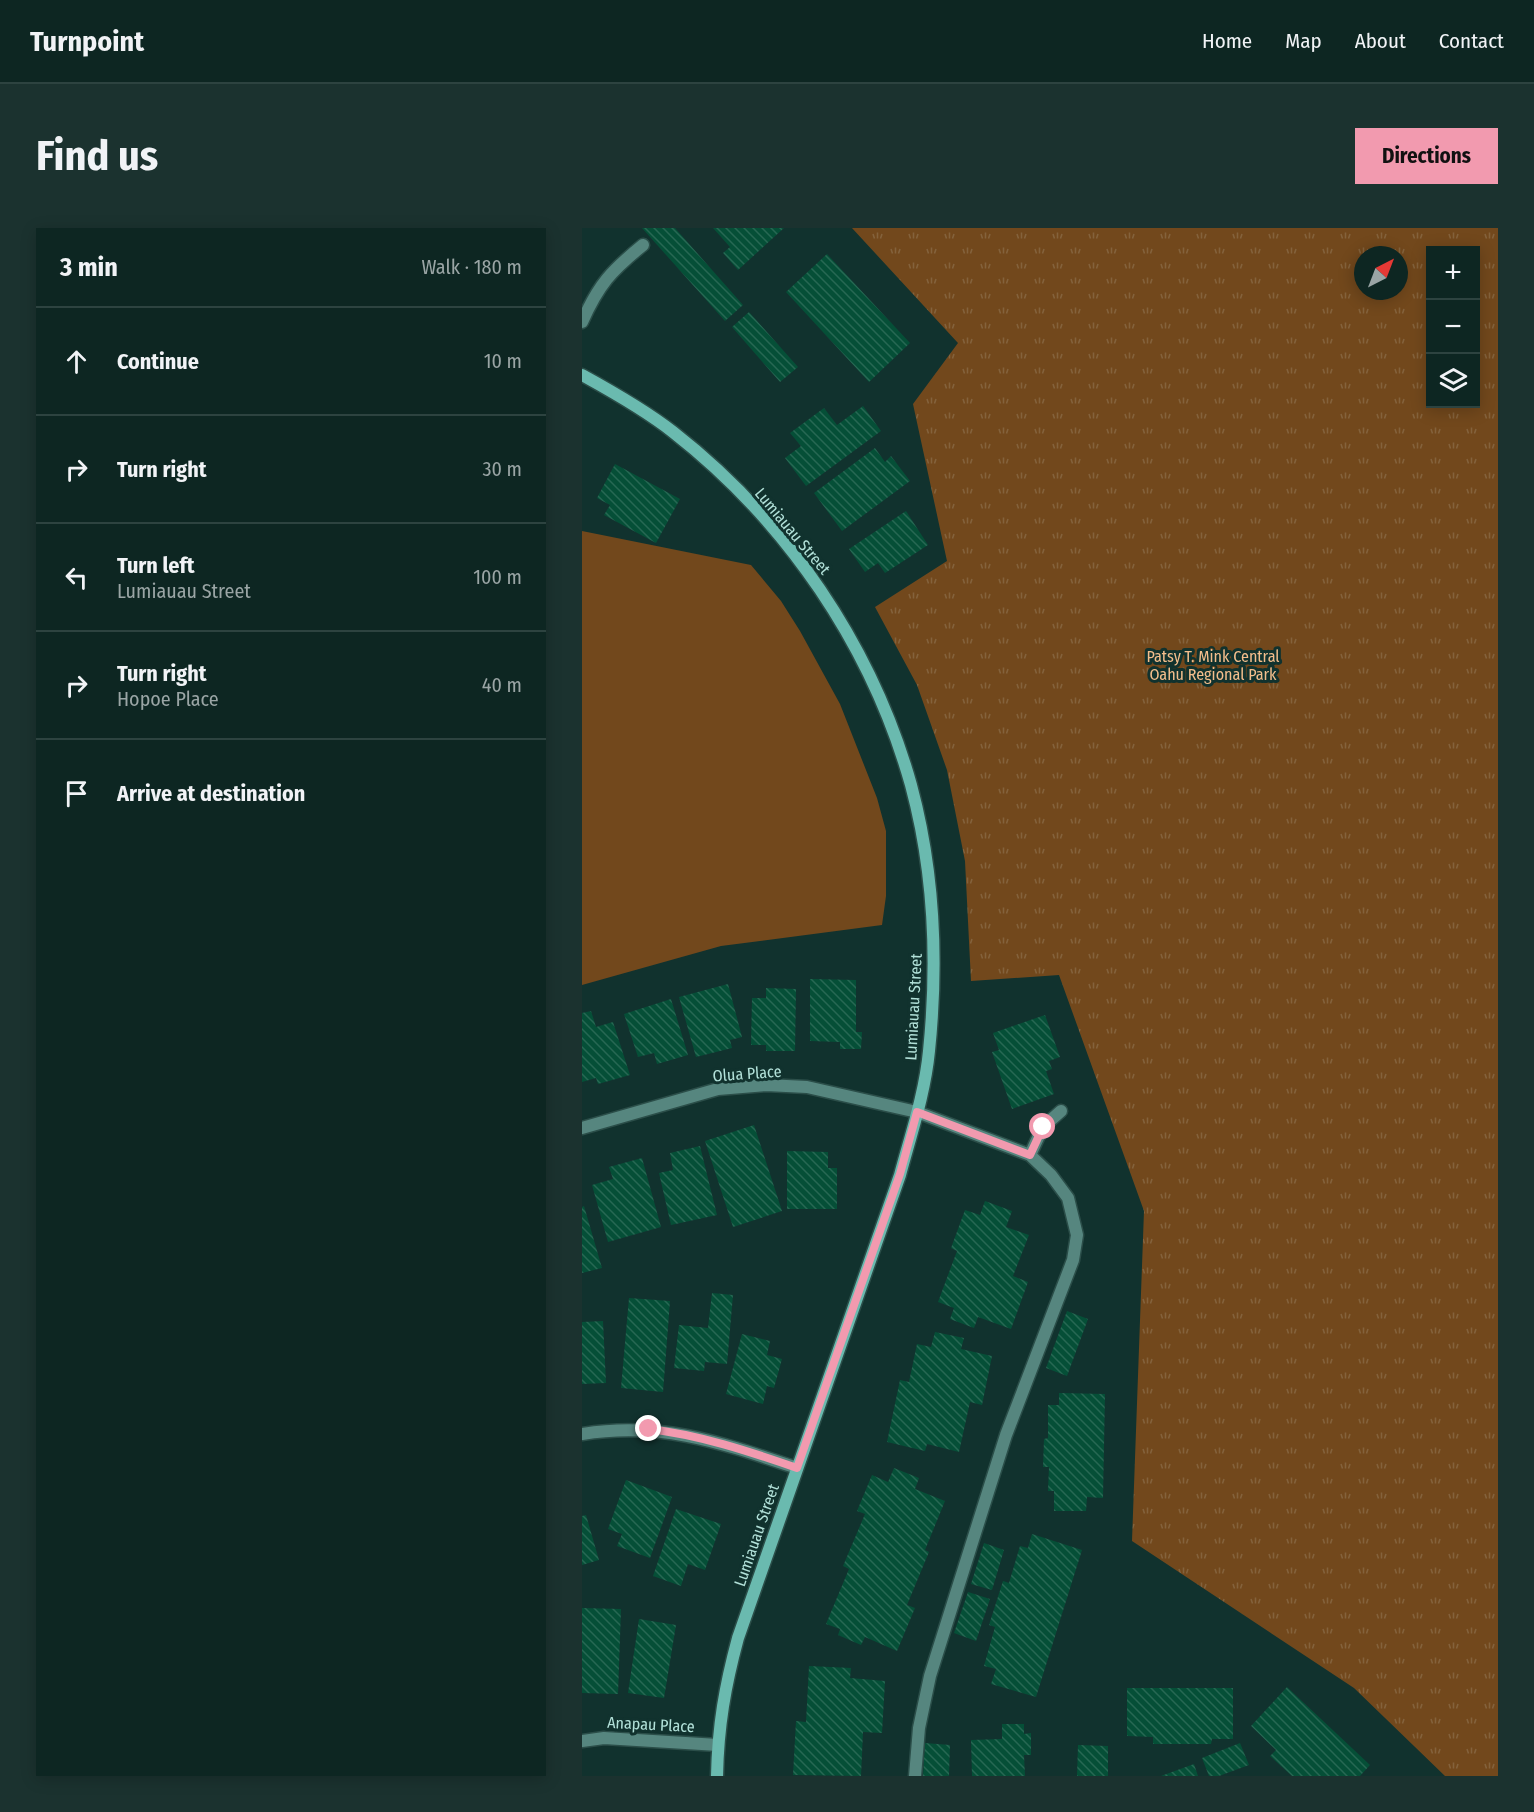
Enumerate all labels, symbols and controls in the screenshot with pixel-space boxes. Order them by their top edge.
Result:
text: Turnpoint [30,25,144,58]
text: Home [1202,28,1252,54]
text: Map [1285,28,1322,54]
text: About [1355,28,1406,54]
text: Contact [1439,28,1504,54]
button: Directions [1355,128,1498,184]
text: Find us [36,131,158,181]
north arrow [1354,246,1408,300]
map controls [1426,246,1480,408]
button: + [1426,246,1480,300]
text: 3 min [60,252,118,283]
text: Walk · 180 m [421,255,522,279]
button: − [1426,300,1480,354]
icon: ahead [60,345,93,378]
text: Continue [117,348,199,375]
text: 10 m [484,349,522,373]
button: layers [1426,354,1480,408]
icon: right [60,453,93,486]
text: Turn right [117,456,206,483]
text: 30 m [482,457,522,481]
street label: Lumiauau Street [751,484,835,579]
text: Turn left [117,552,195,579]
icon: left [60,561,93,594]
text: 100 m [473,565,522,589]
text: Lumiauau Street [117,579,251,603]
park label: Patsy T. Mink Central Oahu Regional Park [1146,647,1280,684]
text: Turn right [117,660,206,687]
icon: right [60,669,93,702]
text: 40 m [482,673,522,697]
text: Hopoe Place [117,687,219,711]
icon: arrive [60,777,93,810]
text: Arrive at destination [117,780,305,807]
street label: Lumiauau Street [901,952,926,1061]
street label: Olua Place [712,1062,782,1085]
route start [1029,1113,1055,1139]
route end [635,1415,661,1441]
street label: Lumiauau Street [730,1481,783,1589]
street label: Anapau Place [607,1713,695,1736]

